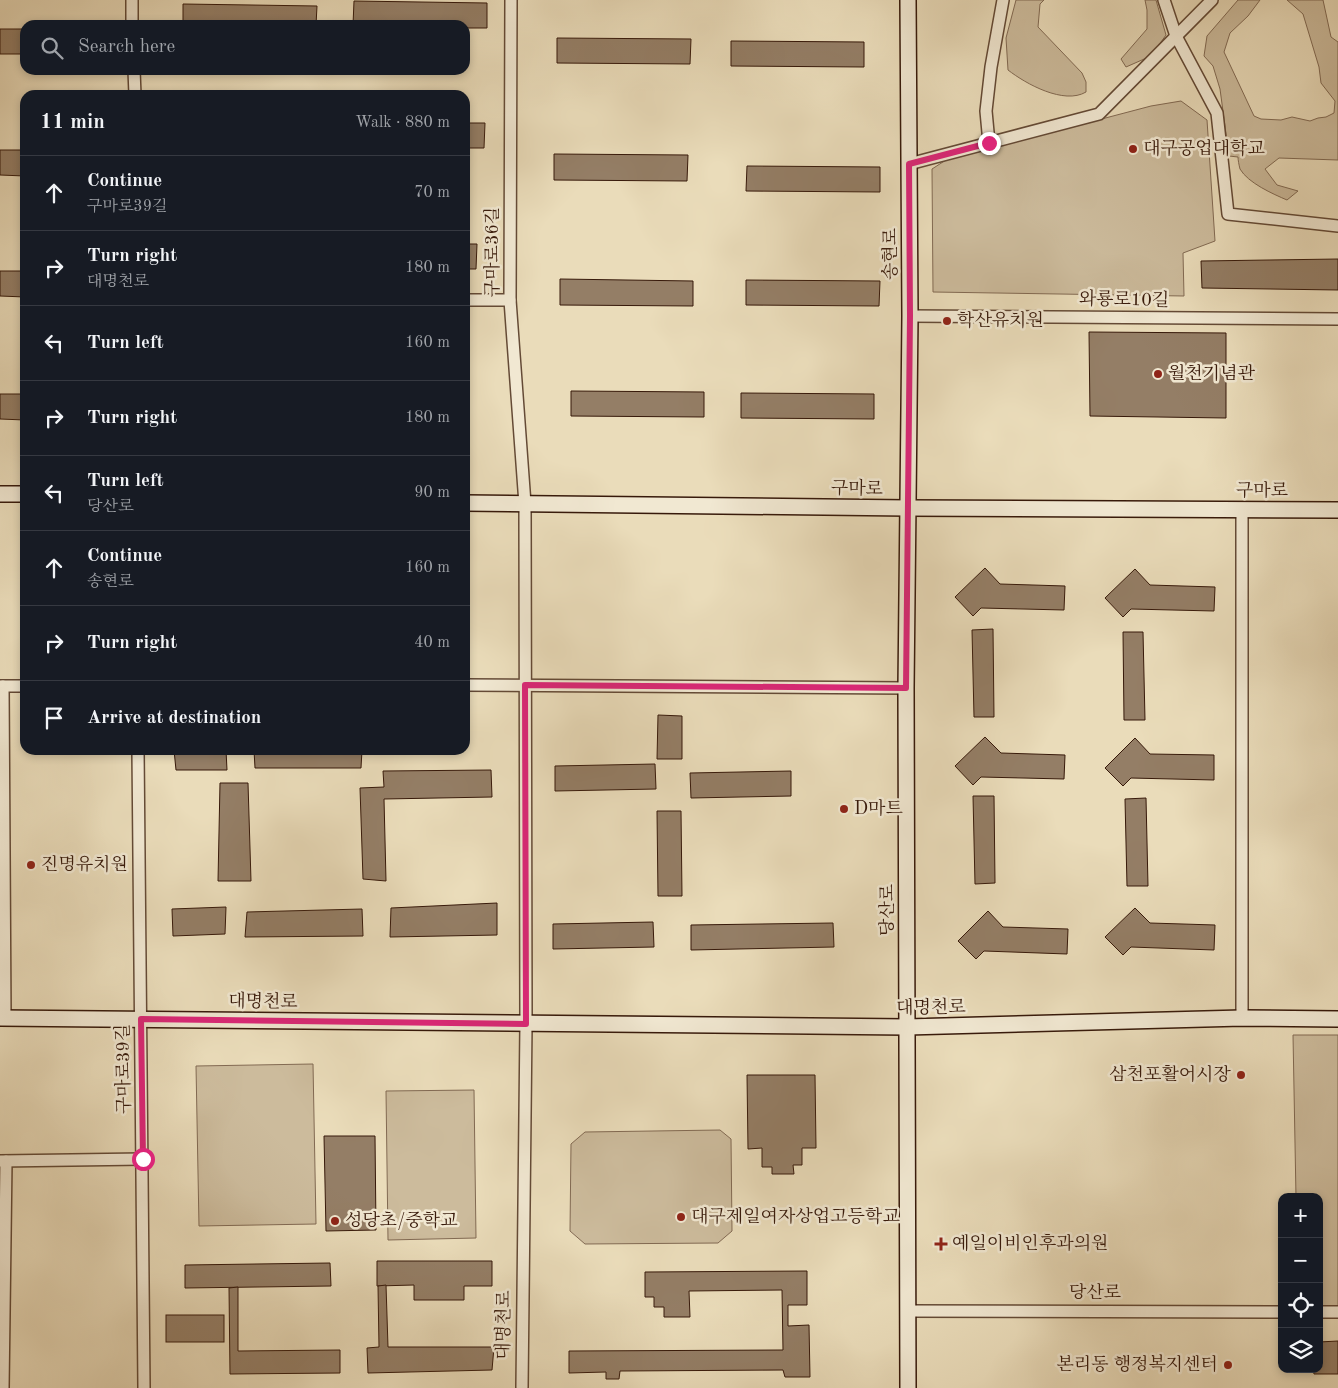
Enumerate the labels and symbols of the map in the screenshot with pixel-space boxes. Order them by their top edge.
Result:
route end [978,132,1001,155]
place label: 대구공업대학교 [1143,139,1265,158]
marker: 대구공업대학교 [1127,143,1139,155]
street label: 구마로36길 [483,207,502,297]
street label: 송현로 [880,228,900,280]
street label: 와룡로10길 [1079,289,1169,310]
place label: 학산유치원 [957,311,1044,330]
marker: 학산유치원 [941,315,953,327]
place label: 월천기념관 [1168,364,1256,383]
marker: 월천기념관 [1152,368,1164,380]
street label: 구마로 [831,479,883,498]
street label: 구마로 [1236,481,1288,500]
place label: D마트 [854,799,903,818]
marker: D마트 [838,803,850,815]
place label: 진명유치원 [41,855,128,874]
marker: 진명유치원 [25,859,37,871]
street label: 당산로 [878,884,897,936]
street label: 대명천로 [228,991,298,1012]
street label: 대명천로 [896,997,966,1018]
street label: 구마로39길 [113,1024,134,1114]
place label: 삼천포활어시장 [1109,1064,1232,1084]
marker: 삼천포활어시장 [1235,1069,1247,1081]
route start [132,1148,155,1171]
place label: 대구제일여자상업고등학교 [691,1207,900,1226]
place label: 성당초/중학교 [345,1211,458,1230]
marker: 대구제일여자상업고등학교 [675,1211,687,1223]
marker: 성당초/중학교 [329,1215,341,1227]
place label: 예일이비인후과의원 [952,1233,1109,1253]
marker: 예일이비인후과의원 [934,1237,948,1251]
street label: 당산로 [1069,1283,1121,1302]
street label: 대명천로 [493,1290,514,1360]
place label: 본리동 행정복지센터 [1056,1354,1218,1374]
marker: 본리동 행정복지센터 [1222,1359,1234,1371]

